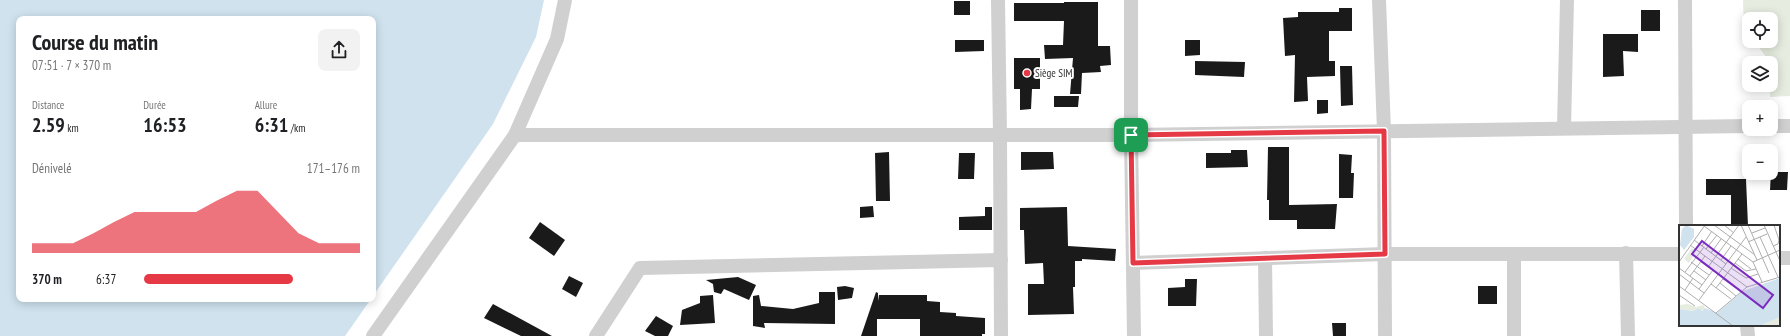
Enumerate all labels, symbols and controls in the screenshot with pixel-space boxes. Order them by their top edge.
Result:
map controls [1742,12,1778,180]
button: locate [1742,12,1778,48]
text: Course du matin [32,28,158,56]
button: share [318,29,360,71]
button: layers [1742,56,1778,92]
text: 07:51 · 7 × 370 m [32,57,111,74]
place label: Siège SIM [1035,66,1072,80]
marker: Siège SIM [1022,68,1032,78]
text: Distance [32,98,64,112]
text: Durée [143,98,166,112]
text: Allure [255,98,277,112]
button: + [1742,100,1778,136]
text: 2.59 [32,112,65,138]
text: 16:53 [143,112,187,138]
text: 6:31 [255,112,288,138]
pin [1114,118,1148,152]
text: km [65,121,79,135]
text: /km [288,121,305,135]
icon: arrive [1120,124,1142,146]
button: − [1742,144,1778,180]
text: Dénivelé [32,160,72,177]
text: 171–176 m [307,160,360,177]
inset map [1679,225,1780,326]
text: 370 m [32,271,62,288]
text: 6:37 [96,271,116,288]

